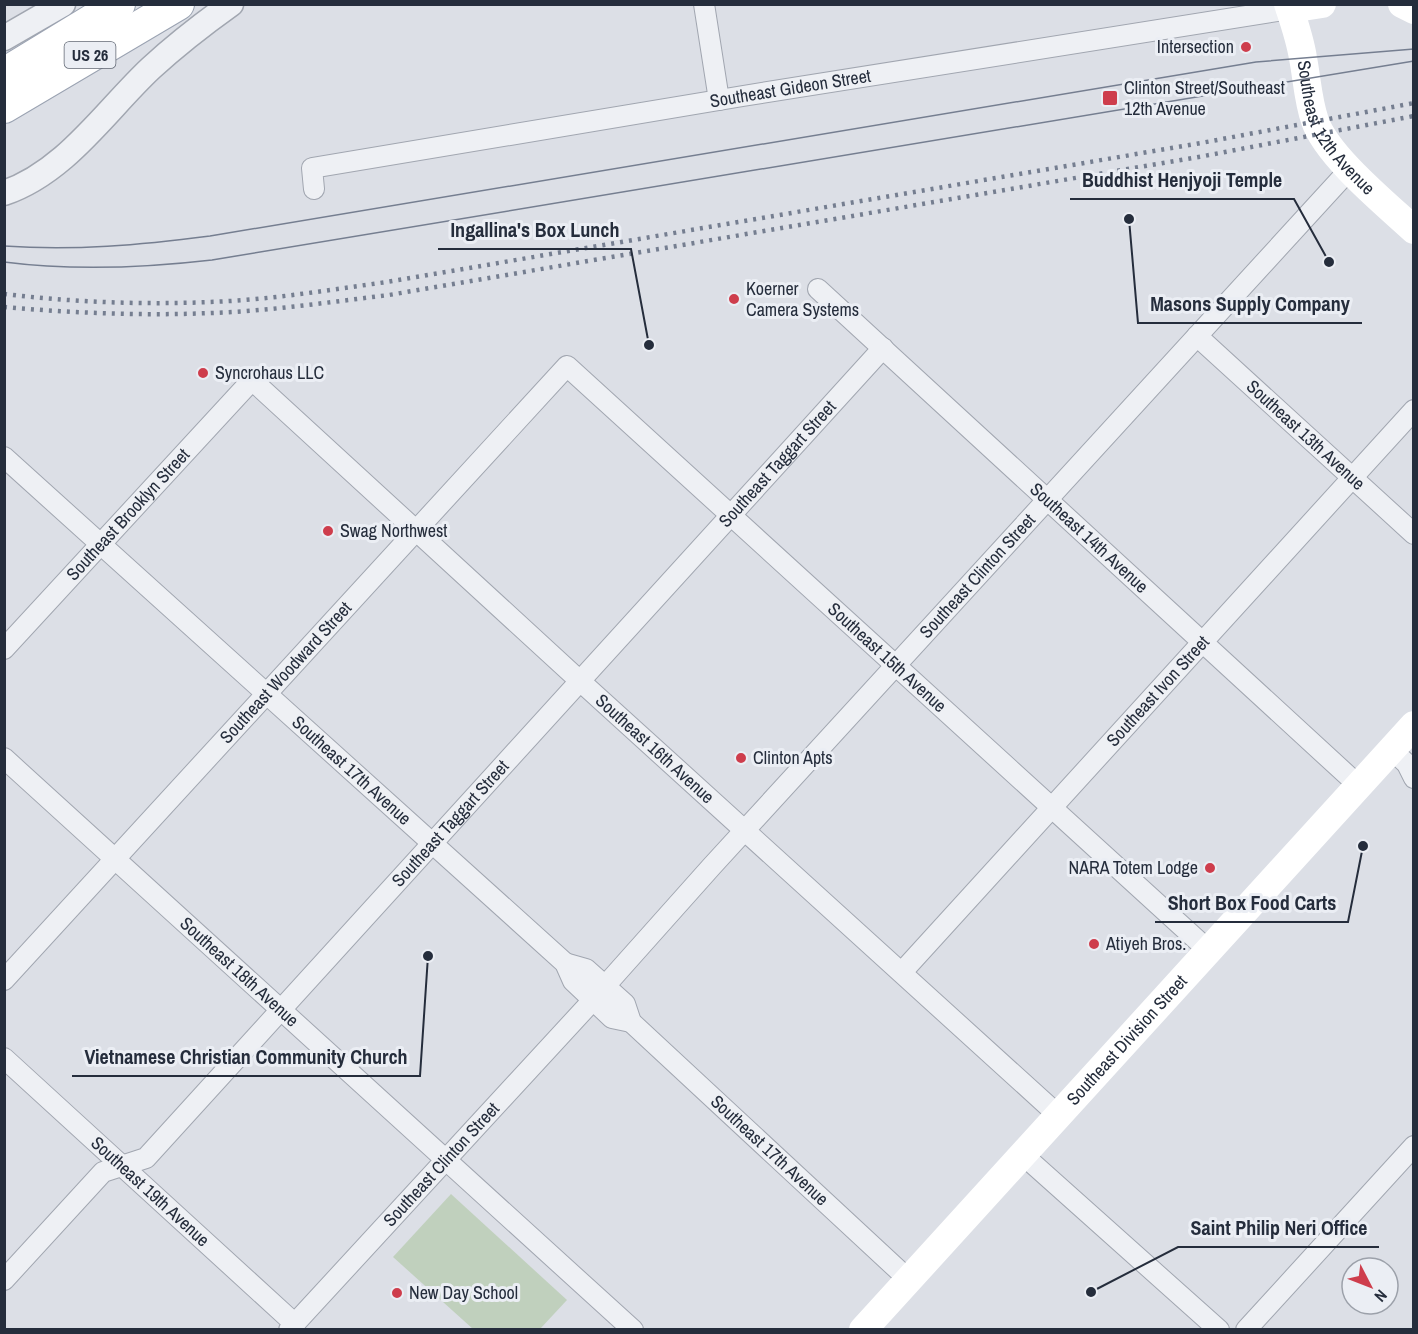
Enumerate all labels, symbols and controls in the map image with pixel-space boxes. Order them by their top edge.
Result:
place label: Intersection [1157,34,1234,59]
marker: Intersection [1239,40,1253,54]
road number: US 26 [64,42,116,68]
street label: Southeast 12th Avenue [1292,58,1380,200]
street label: Southeast Gideon Street [708,63,873,113]
place label: Clinton Street/Southeast 12th Avenue [1124,75,1285,121]
marker: Clinton Street/Southeast 12th Avenue [1101,89,1119,107]
callout: Buddhist Henjyoji Temple [1070,161,1294,199]
text: Buddhist Henjyoji Temple [1082,166,1282,193]
callout: Ingallina's Box Lunch [438,211,631,249]
text: Ingallina's Box Lunch [451,216,619,243]
place label: Koerner Camera Systems [746,276,859,322]
callout: Masons Supply Company [1138,285,1362,323]
text: Masons Supply Company [1150,290,1351,317]
marker: Koerner Camera Systems [727,292,741,306]
place label: Syncrohaus LLC [215,360,324,385]
marker: Syncrohaus LLC [196,366,210,380]
street label: Southeast 13th Avenue [1241,374,1371,495]
street label: Southeast Taggart Street [713,395,841,533]
street label: Southeast Brooklyn Street [60,443,195,586]
street label: Southeast 14th Avenue [1025,477,1154,598]
street label: Southeast Clinton Street [914,508,1041,643]
place label: Swag Northwest [340,518,447,543]
marker: Swag Northwest [321,524,335,538]
street label: Southeast Woodward Street [214,596,357,749]
street label: Southeast 15th Avenue [823,597,952,718]
street label: Southeast Ivon Street [1100,630,1215,752]
street label: Southeast 16th Avenue [590,688,720,809]
street label: Southeast 17th Avenue [287,710,417,830]
place label: Clinton Apts [753,745,833,770]
marker: Clinton Apts [734,751,748,765]
street label: Southeast Taggart Street [386,754,514,892]
place label: NARA Totem Lodge [1069,855,1198,880]
marker: NARA Totem Lodge [1203,861,1217,875]
callout: Short Box Food Carts [1155,884,1348,922]
text: Short Box Food Carts [1168,889,1336,916]
street label: Southeast 18th Avenue [175,911,304,1032]
place label: Atiyeh Bros. [1105,931,1186,956]
marker: Atiyeh Bros. [1087,937,1101,951]
street label: Southeast Division Street [1061,969,1193,1111]
callout: Vietnamese Christian Community Church [72,1038,420,1076]
text: Vietnamese Christian Community Church [84,1043,408,1070]
street label: Southeast 17th Avenue [705,1089,834,1211]
street label: Southeast Clinton Street [377,1096,505,1232]
street label: Southeast 19th Avenue [86,1131,215,1252]
callout: Saint Philip Neri Office [1178,1209,1379,1247]
text: Saint Philip Neri Office [1191,1214,1367,1241]
north arrow [1340,1256,1400,1316]
place label: New Day School [409,1280,518,1305]
text: N [1370,1285,1392,1307]
marker: New Day School [390,1286,404,1300]

